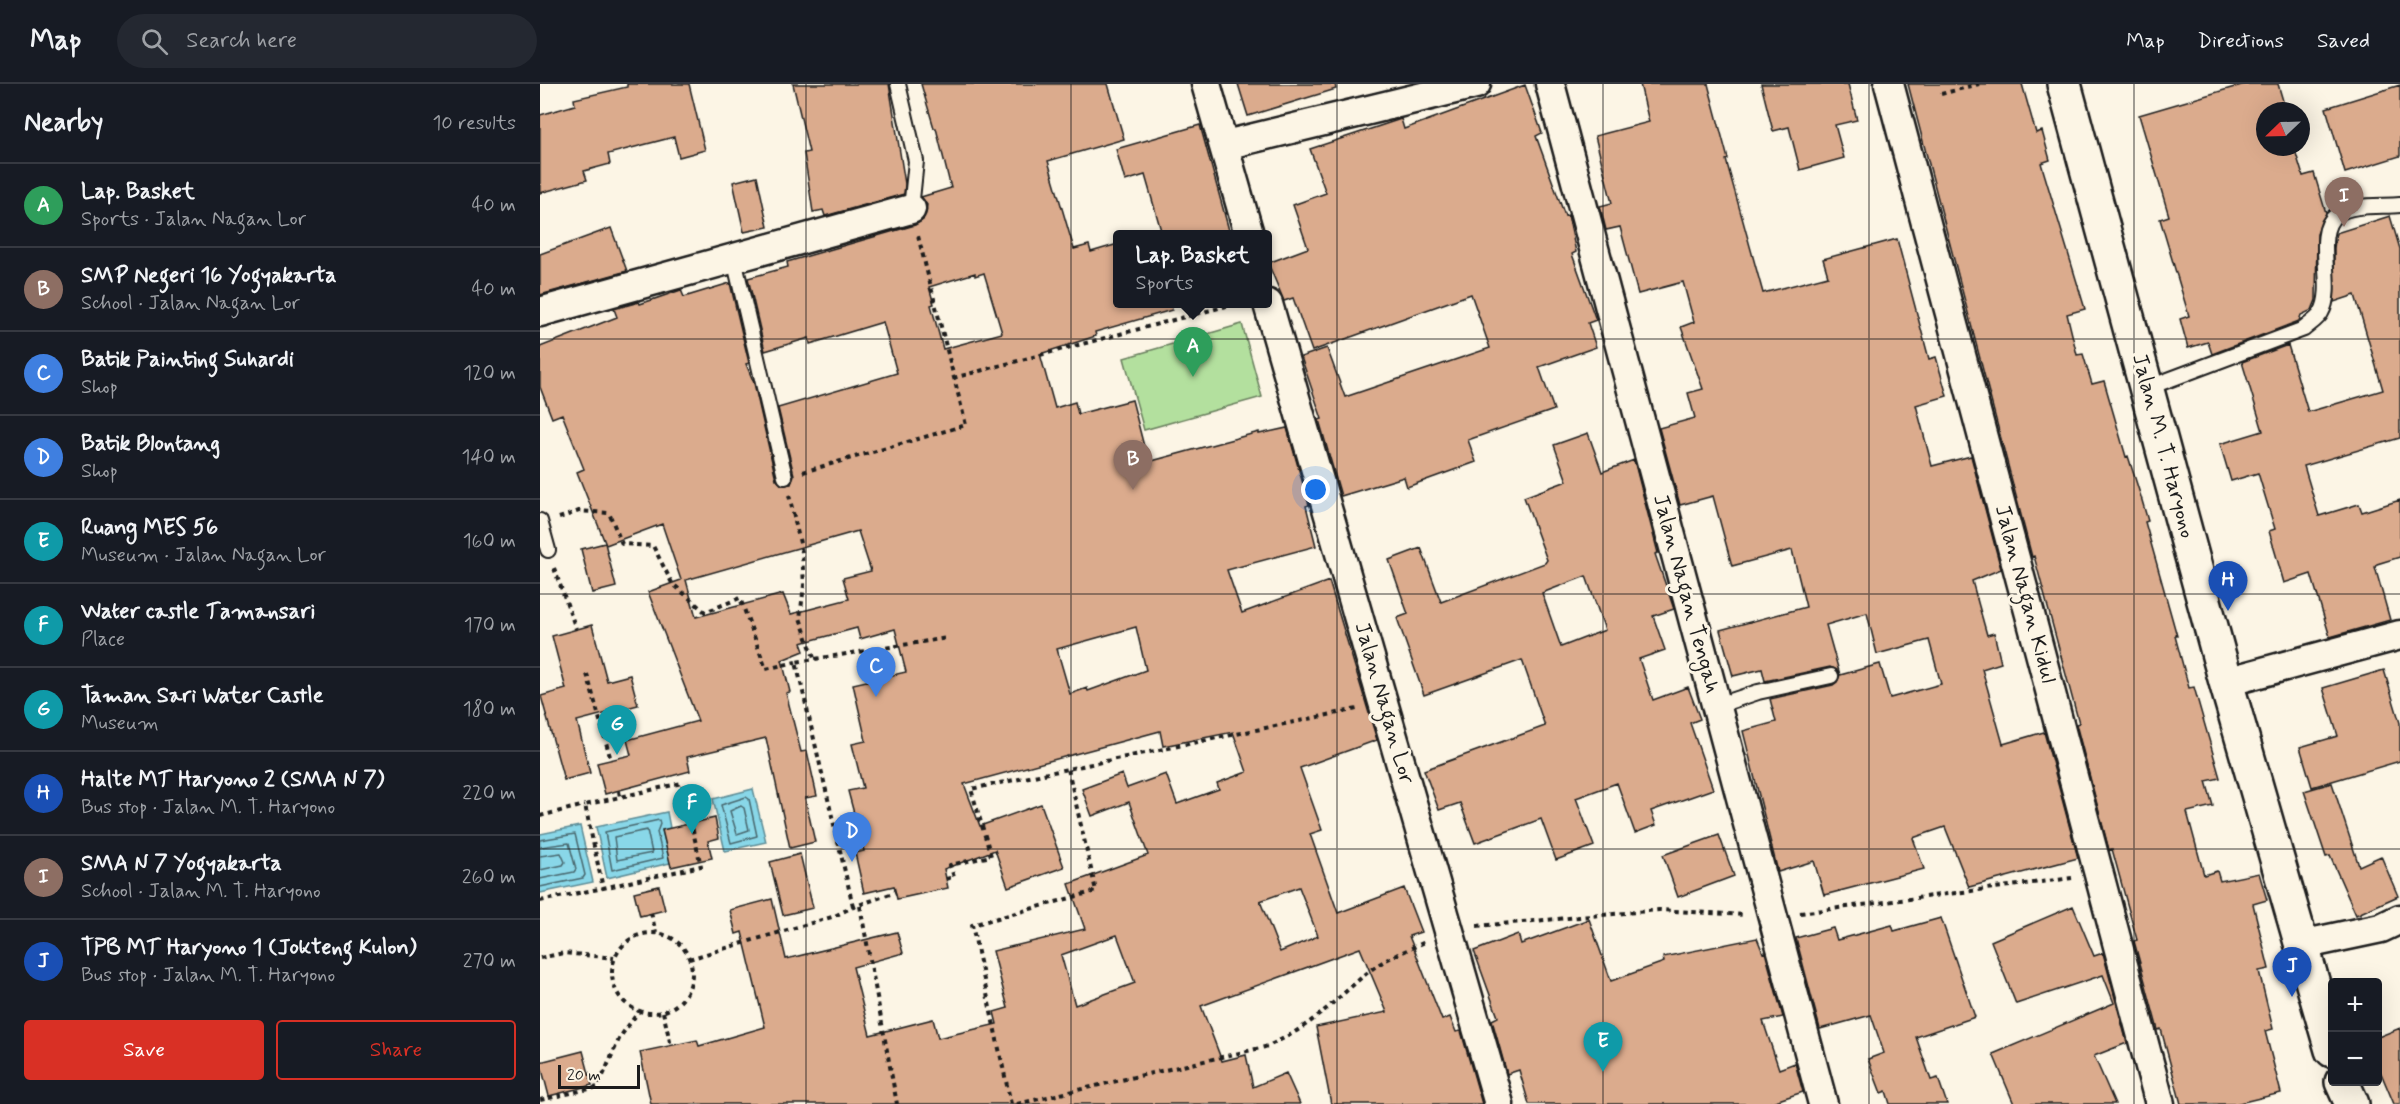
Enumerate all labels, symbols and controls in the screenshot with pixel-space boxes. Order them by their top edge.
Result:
search box [117,14,537,68]
text: Map [30,23,81,60]
icon: search [138,25,171,58]
text: Search here [186,27,297,55]
text: Map [2126,27,2165,55]
text: Directions [2198,27,2284,55]
text: Saved [2317,27,2370,55]
north arrow [2256,102,2310,156]
text: Nearby [24,106,103,140]
text: 10 results [432,110,516,137]
text: Lap. Basket [81,178,195,206]
pin: I [2324,178,2364,227]
text: A [37,192,50,219]
text: 40 m [472,192,516,219]
text: Sports · Jalan Nagan Lor [81,206,306,233]
popup [1113,230,1272,308]
text: Lap. Basket [1136,242,1249,270]
text: SMP Negeri 16 Yogyakarta [81,262,337,290]
text: Sports [1136,270,1194,297]
text: B [37,276,50,303]
text: 40 m [472,276,516,303]
text: School · Jalan Nagan Lor [81,290,300,317]
pin: A [1174,328,1212,377]
text: Batik Painting Suhardi [81,346,294,374]
street label: Jalan M. T. Haryono [2125,351,2201,541]
text: C [36,360,51,387]
text: 120 m [463,360,516,387]
text: Shop [81,374,118,401]
text: Batik Blontang [81,430,220,458]
pin: B [1114,440,1152,490]
text: D [37,444,50,471]
text: 140 m [462,444,516,471]
text: Shop [81,458,118,485]
your location [1301,475,1330,504]
street label: Jalan Nagan Tengah [1643,491,1726,697]
street label: Jalan Nagan Kidul [1985,502,2062,687]
text: Ruang MES 56 [81,514,218,542]
text: E [38,528,49,555]
text: 160 m [463,528,516,555]
text: Museum · Jalan Nagan Lor [81,542,326,569]
pin: H [2208,562,2248,611]
text: Water castle Tamansari [81,598,315,626]
text: F [38,612,49,639]
text: 170 m [464,612,516,639]
street label: Jalan Nagan Lor [1345,619,1421,789]
text: Place [81,626,125,653]
pin: C [856,648,896,697]
text: Taman Sari Water Castle [81,682,324,710]
text: G [37,696,50,723]
text: 180 m [463,696,516,723]
pin: G [598,706,637,755]
text: Museum [81,710,159,737]
text: Halte MT Haryono 2 (SMA N 7) [81,766,384,794]
text: H [37,780,50,807]
text: 220 m [462,780,516,807]
pin: F [672,784,712,834]
text: Bus stop · Jalan M. T. Haryono [81,794,335,821]
pin: D [832,812,872,862]
text: SMA N 7 Yogyakarta [81,850,282,878]
text: I [38,864,49,891]
text: 260 m [462,864,516,891]
text: School · Jalan M. T. Haryono [81,878,321,905]
text: TPB MT Haryono 1 (Jokteng Kulon) [81,934,417,962]
text: J [38,948,49,975]
text: 270 m [463,948,516,975]
pin: J [2272,948,2312,997]
text: Bus stop · Jalan M. T. Haryono [81,962,335,989]
map controls [2328,978,2382,1086]
button: + [2328,978,2382,1032]
button: Save [24,1020,264,1080]
button: Share [276,1020,516,1080]
pin: E [1584,1022,1622,1072]
button: − [2328,1032,2382,1086]
scale bar [558,1062,640,1090]
text: 20 m [567,1065,601,1086]

